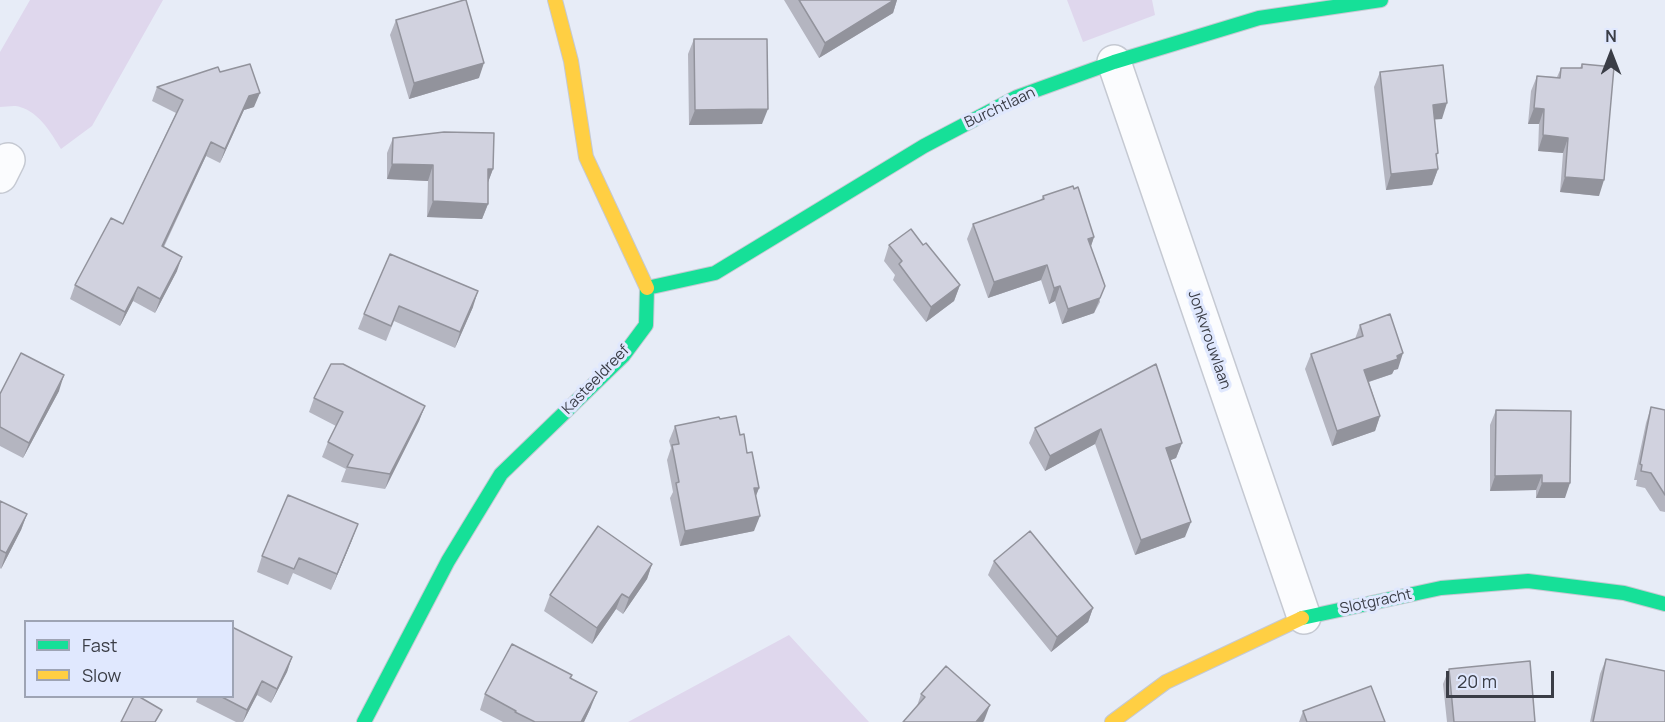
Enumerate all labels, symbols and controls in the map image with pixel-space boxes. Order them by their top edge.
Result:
north arrow [1581,24,1641,84]
text: N [1605,25,1617,47]
street label: Burchtlaan [962,84,1038,132]
street label: Jonkvrouwlaan [1184,288,1234,392]
street label: Kasteeldreef [559,342,633,418]
street label: Slotgracht [1338,586,1414,618]
legend [24,620,234,698]
text: Fast [82,633,117,657]
scale bar [1449,659,1557,697]
text: Slow [82,663,121,687]
text: 20 m [1457,669,1497,693]

